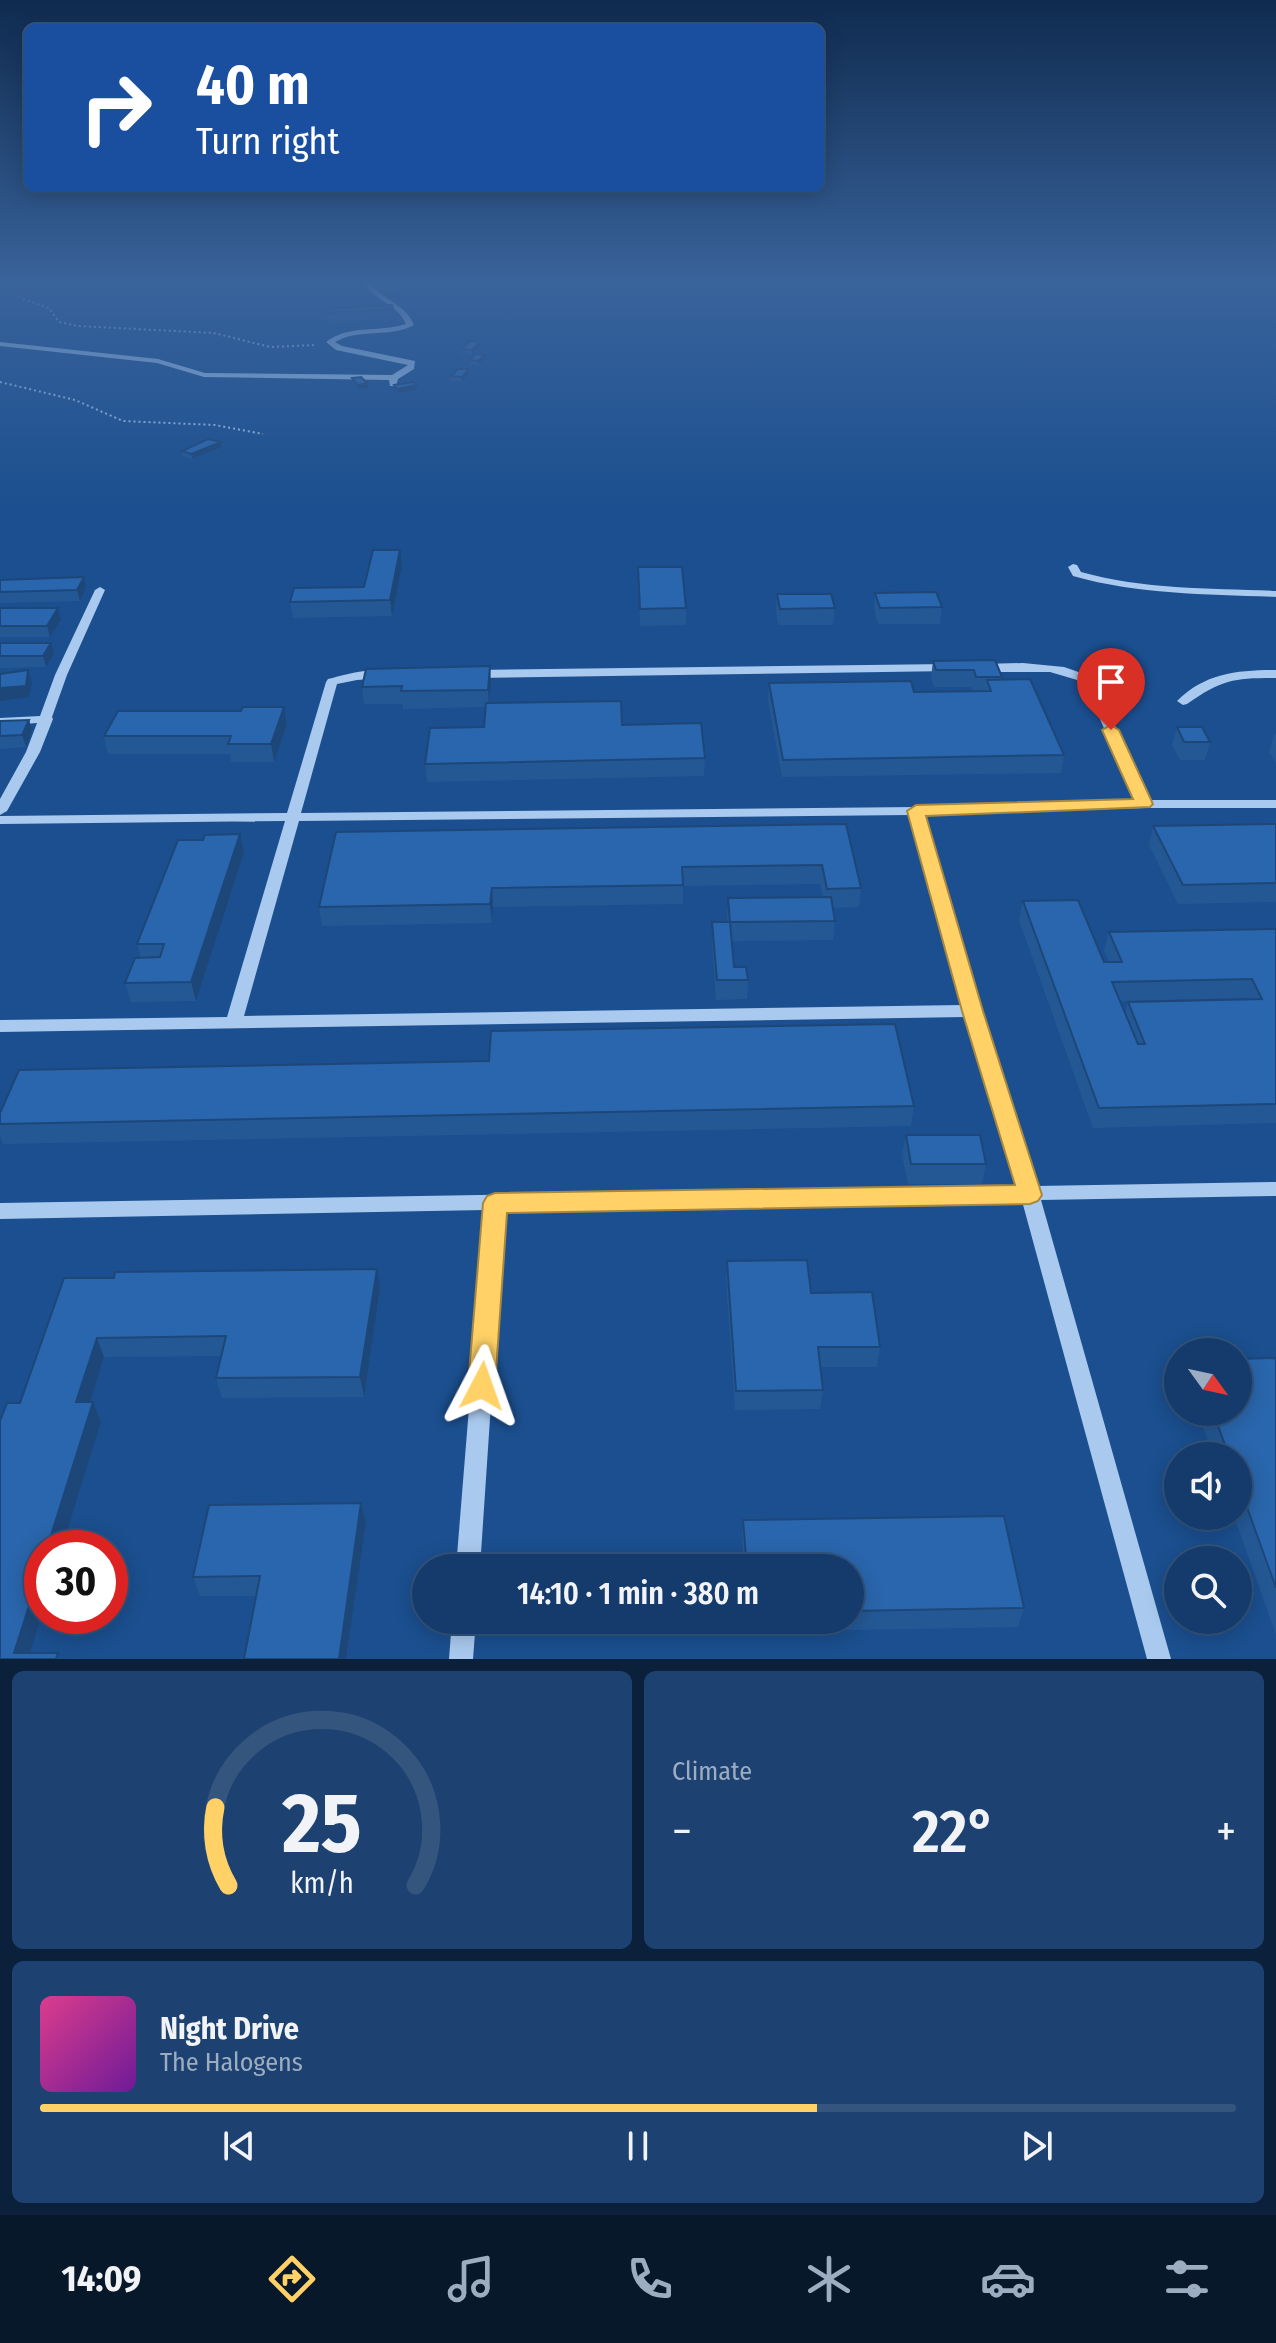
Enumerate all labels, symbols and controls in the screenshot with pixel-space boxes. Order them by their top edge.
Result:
text: 40 m [196,52,310,119]
icon: right [64,56,168,160]
text: Turn right [196,120,339,164]
pin [1077,648,1145,730]
icon: arrive [1089,660,1133,704]
north arrow [1164,1338,1252,1426]
map controls [1164,1338,1252,1634]
position arrow [440,1344,524,1428]
button: sound [1164,1442,1252,1530]
speed limit sign: 30 [24,1530,128,1634]
button: search [1164,1546,1252,1634]
text: 14:10 · 1 min · 380 m [517,1576,759,1612]
text: Climate [672,1756,752,1787]
text: 25 [281,1774,362,1874]
text: 22° [912,1796,996,1868]
text: − [672,1805,692,1858]
text: + [1216,1805,1236,1858]
text: km/h [290,1866,354,1901]
text: Night Drive [160,2011,299,2047]
text: The Halogens [160,2047,303,2078]
icon: previous [217,2124,261,2168]
icon: pause [616,2124,660,2168]
icon: next [1015,2124,1059,2168]
icon: directions [264,2251,320,2307]
icon: music [443,2251,499,2307]
icon: phone [622,2251,678,2307]
icon: climate [801,2251,857,2307]
icon: car [980,2251,1036,2307]
icon: filters [1159,2251,1215,2307]
text: 14:09 [61,2257,141,2301]

